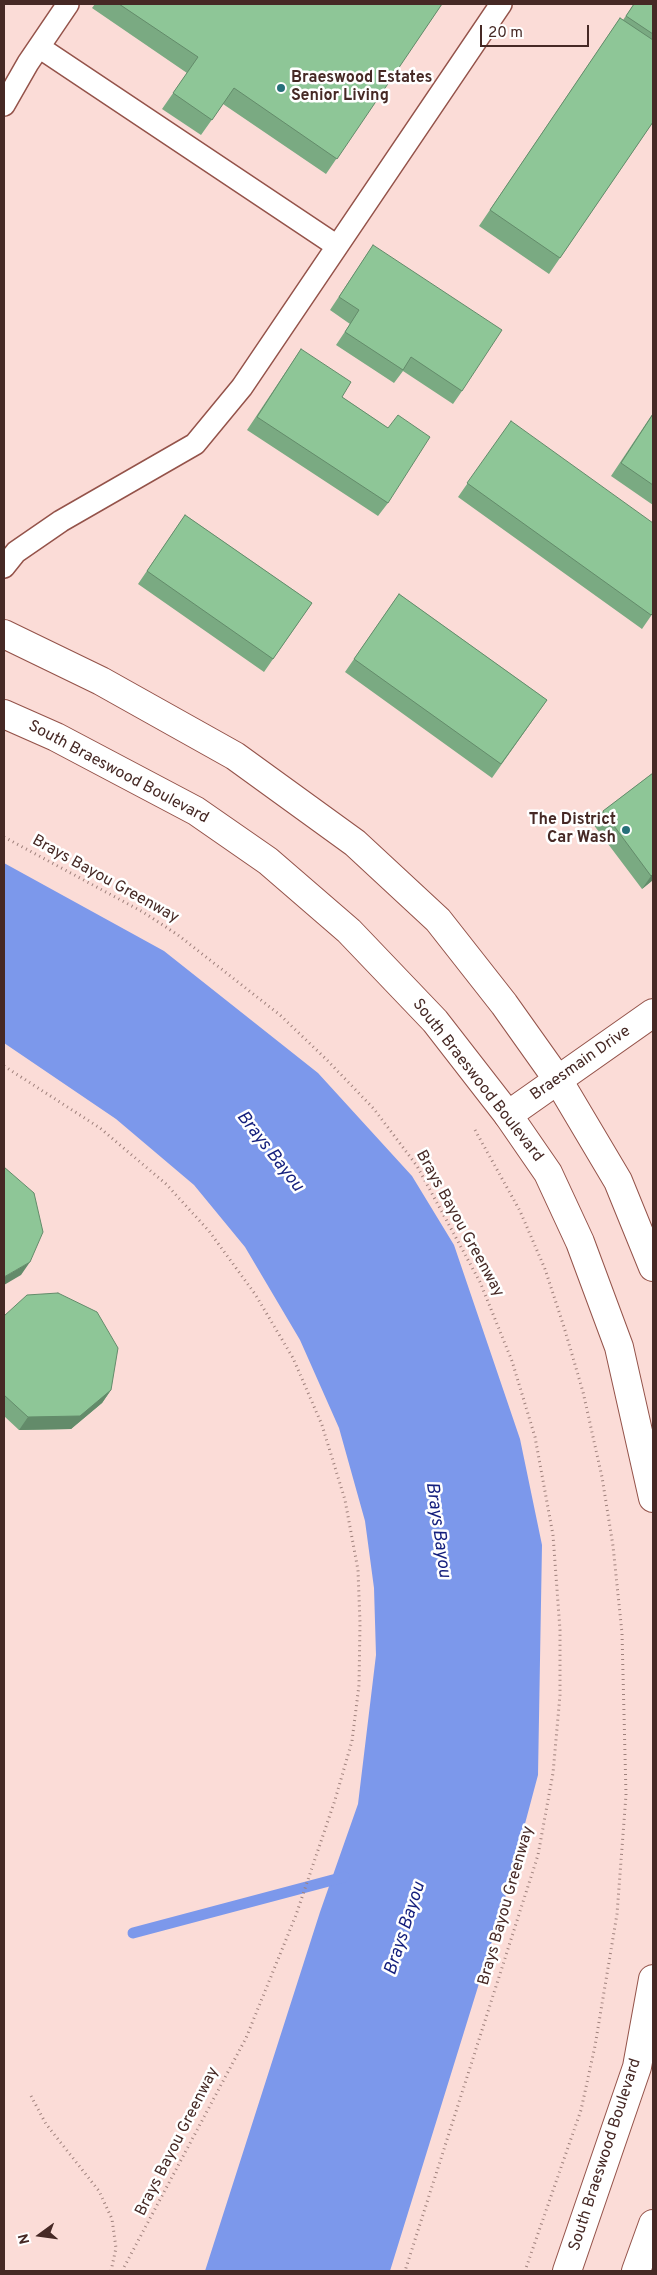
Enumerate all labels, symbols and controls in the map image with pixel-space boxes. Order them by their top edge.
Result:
scale bar [482,15,591,47]
text: 20 m [488,24,523,43]
place label: Braeswood Estates Senior Living [291,69,432,107]
marker: Braeswood Estates Senior Living [275,82,287,94]
street label: South Braeswood Boulevard [25,717,211,829]
place label: The District Car Wash [529,811,616,849]
marker: The District Car Wash [620,824,632,836]
street label: Brays Bayou Greenway [28,832,182,928]
street label: South Braeswood Boulevard [407,996,547,1166]
street label: Braesmain Drive [527,1022,635,1106]
water label: Brays Bayou [231,1107,307,1197]
street label: Brays Bayou Greenway [411,1147,507,1301]
water label: Brays Bayou [420,1481,454,1579]
street label: Brays Bayou Greenway [475,1824,539,1988]
water label: Brays Bayou [381,1880,431,1978]
street label: South Braeswood Boulevard [566,2056,646,2254]
street label: Brays Bayou Greenway [132,2064,224,2220]
north arrow [15,2210,65,2260]
text: N [15,2232,34,2246]

